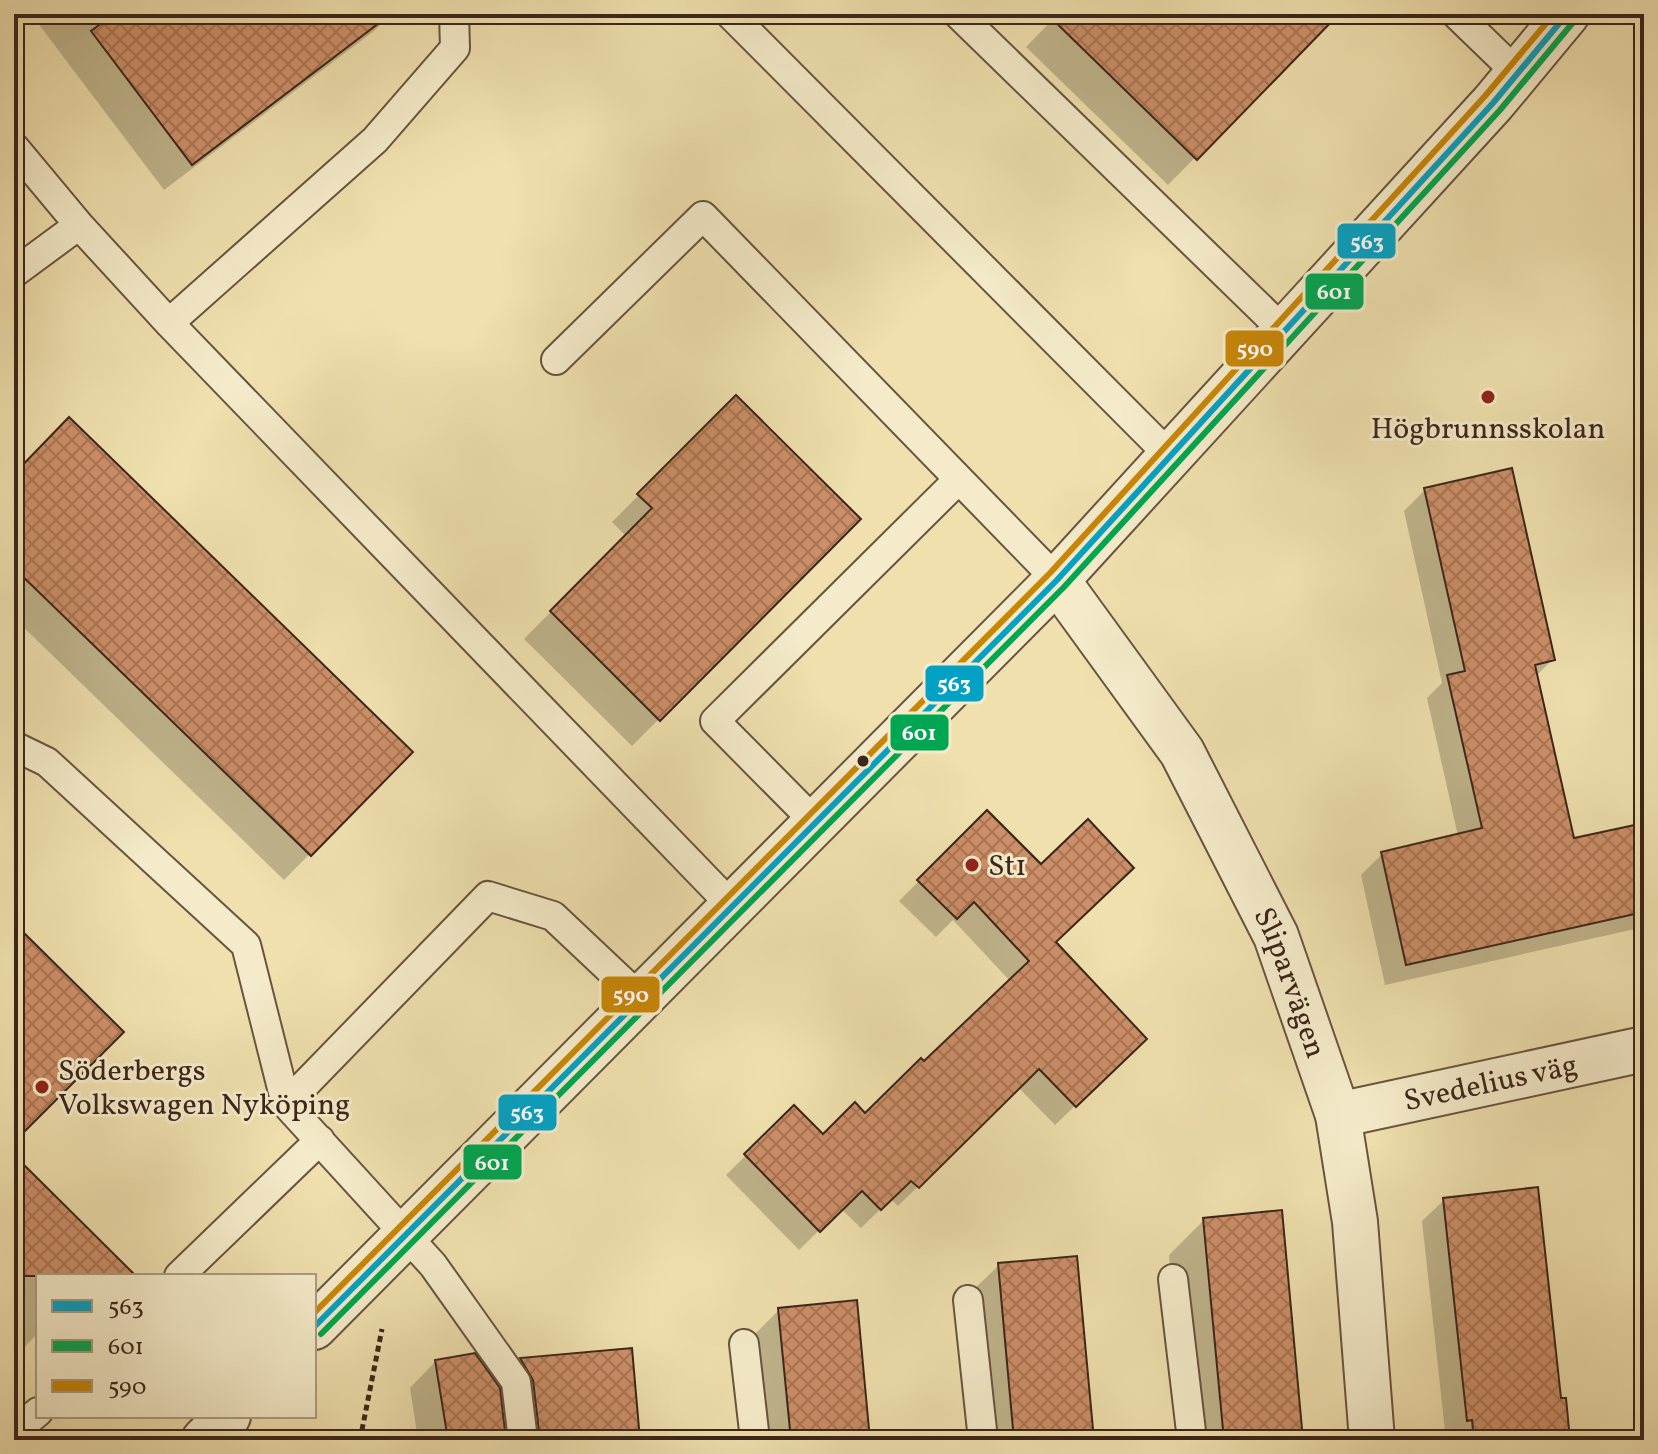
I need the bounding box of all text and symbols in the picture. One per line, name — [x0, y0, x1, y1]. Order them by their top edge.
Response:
line badge: 563 — [1336, 222, 1397, 260]
text: 563 — [1350, 228, 1384, 259]
line badge: 601 — [1304, 272, 1365, 311]
text: 601 — [1317, 278, 1351, 309]
line badge: 590 — [1224, 329, 1285, 368]
text: 590 — [1237, 335, 1273, 366]
marker: Högbrunnsskolan — [1479, 388, 1497, 406]
place label: Högbrunnsskolan — [1371, 409, 1605, 451]
line badge: 563 — [924, 664, 985, 703]
text: 563 — [937, 670, 971, 701]
line badge: 601 — [889, 713, 950, 752]
text: 601 — [902, 719, 936, 750]
unlabelled marker — [855, 753, 871, 769]
place label: St1 — [988, 846, 1027, 888]
marker: St1 — [963, 856, 981, 874]
street label: Sliparvägen — [1242, 901, 1336, 1064]
line badge: 590 — [600, 975, 661, 1014]
text: 590 — [613, 981, 649, 1012]
street label: Svedelius väg — [1400, 1045, 1582, 1123]
place label: Söderbergs Volkswagen Nyköping — [58, 1051, 350, 1127]
marker: Söderbergs Volkswagen Nyköping — [33, 1078, 51, 1096]
line badge: 563 — [497, 1093, 558, 1132]
text: 563 — [510, 1099, 544, 1130]
line badge: 601 — [462, 1143, 523, 1181]
text: 601 — [475, 1149, 509, 1180]
legend — [36, 1274, 316, 1418]
text: 563 — [108, 1291, 144, 1325]
text: 601 — [108, 1331, 144, 1365]
text: 590 — [108, 1371, 146, 1405]

